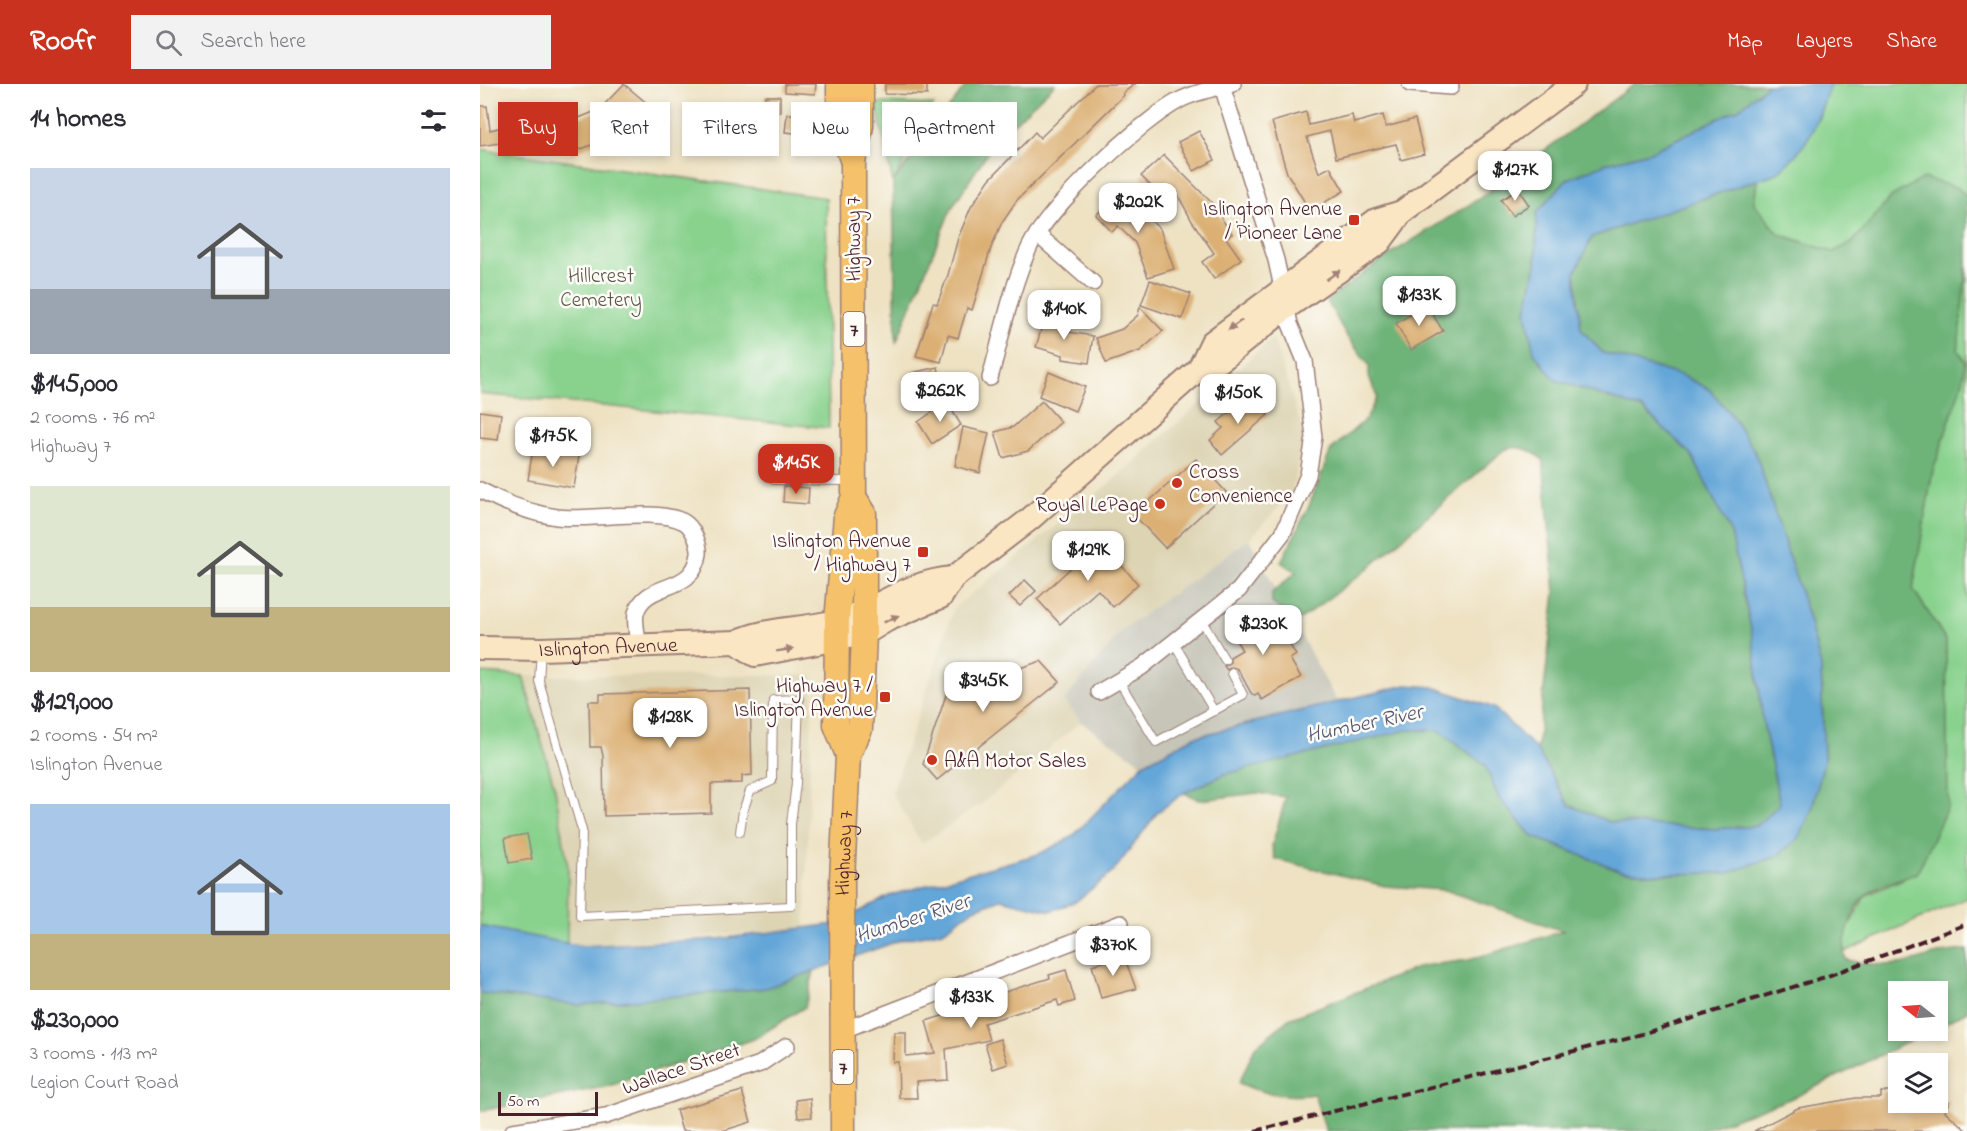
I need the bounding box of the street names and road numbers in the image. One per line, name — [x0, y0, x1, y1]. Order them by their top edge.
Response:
street label: Highway 7 — [840, 196, 872, 282]
road number: 7 — [844, 312, 865, 346]
street label: Islington Avenue — [538, 631, 679, 667]
street label: Highway 7 — [829, 809, 864, 896]
street label: Wallace Street — [619, 1036, 745, 1104]
road number: 7 — [832, 1050, 854, 1084]

